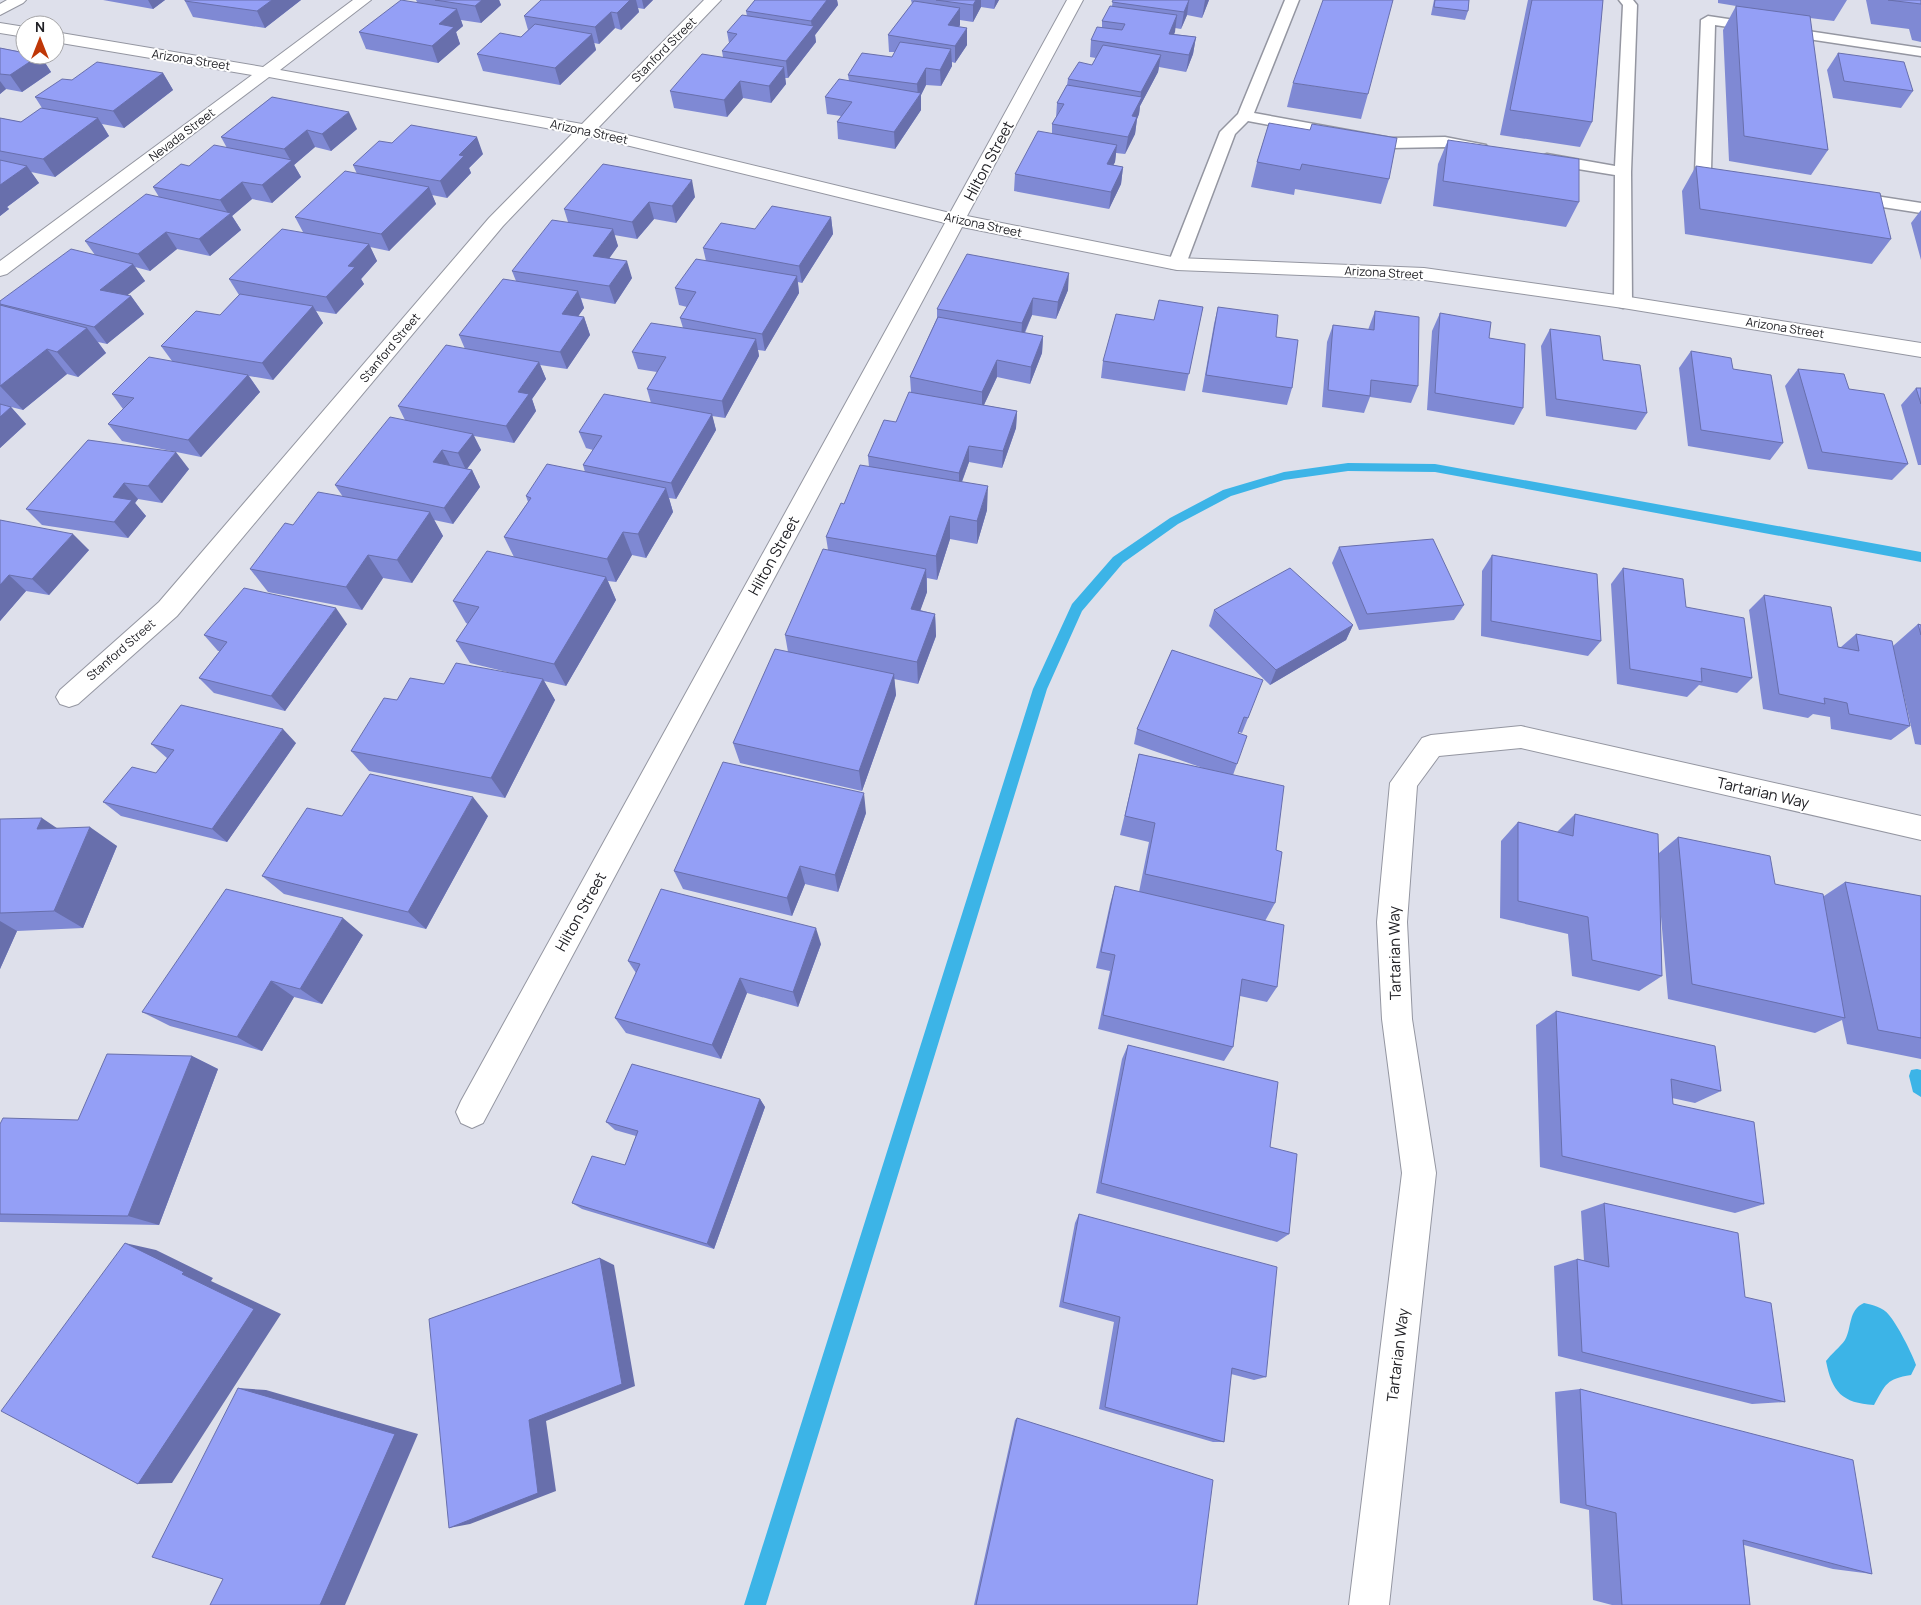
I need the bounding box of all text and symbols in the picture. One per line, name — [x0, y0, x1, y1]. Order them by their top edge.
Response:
street label: Stanford Street — [627, 13, 700, 86]
north arrow — [15, 15, 65, 65]
text: N — [35, 17, 45, 36]
street label: Arizona Street — [151, 45, 232, 74]
street label: Nevada Street — [145, 104, 218, 165]
street label: Arizona Street — [549, 115, 630, 148]
street label: Hilton Street — [959, 117, 1018, 204]
street label: Arizona Street — [943, 208, 1024, 241]
street label: Arizona Street — [1344, 262, 1424, 283]
street label: Stanford Street — [355, 309, 424, 386]
street label: Arizona Street — [1745, 313, 1826, 342]
street label: Hilton Street — [743, 512, 804, 599]
street label: Stanford Street — [83, 615, 159, 684]
street label: Tartarian Way — [1715, 772, 1811, 813]
street label: Hilton Street — [550, 868, 611, 955]
street label: Tartarian Way — [1383, 906, 1406, 1000]
street label: Tartarian Way — [1381, 1307, 1414, 1403]

